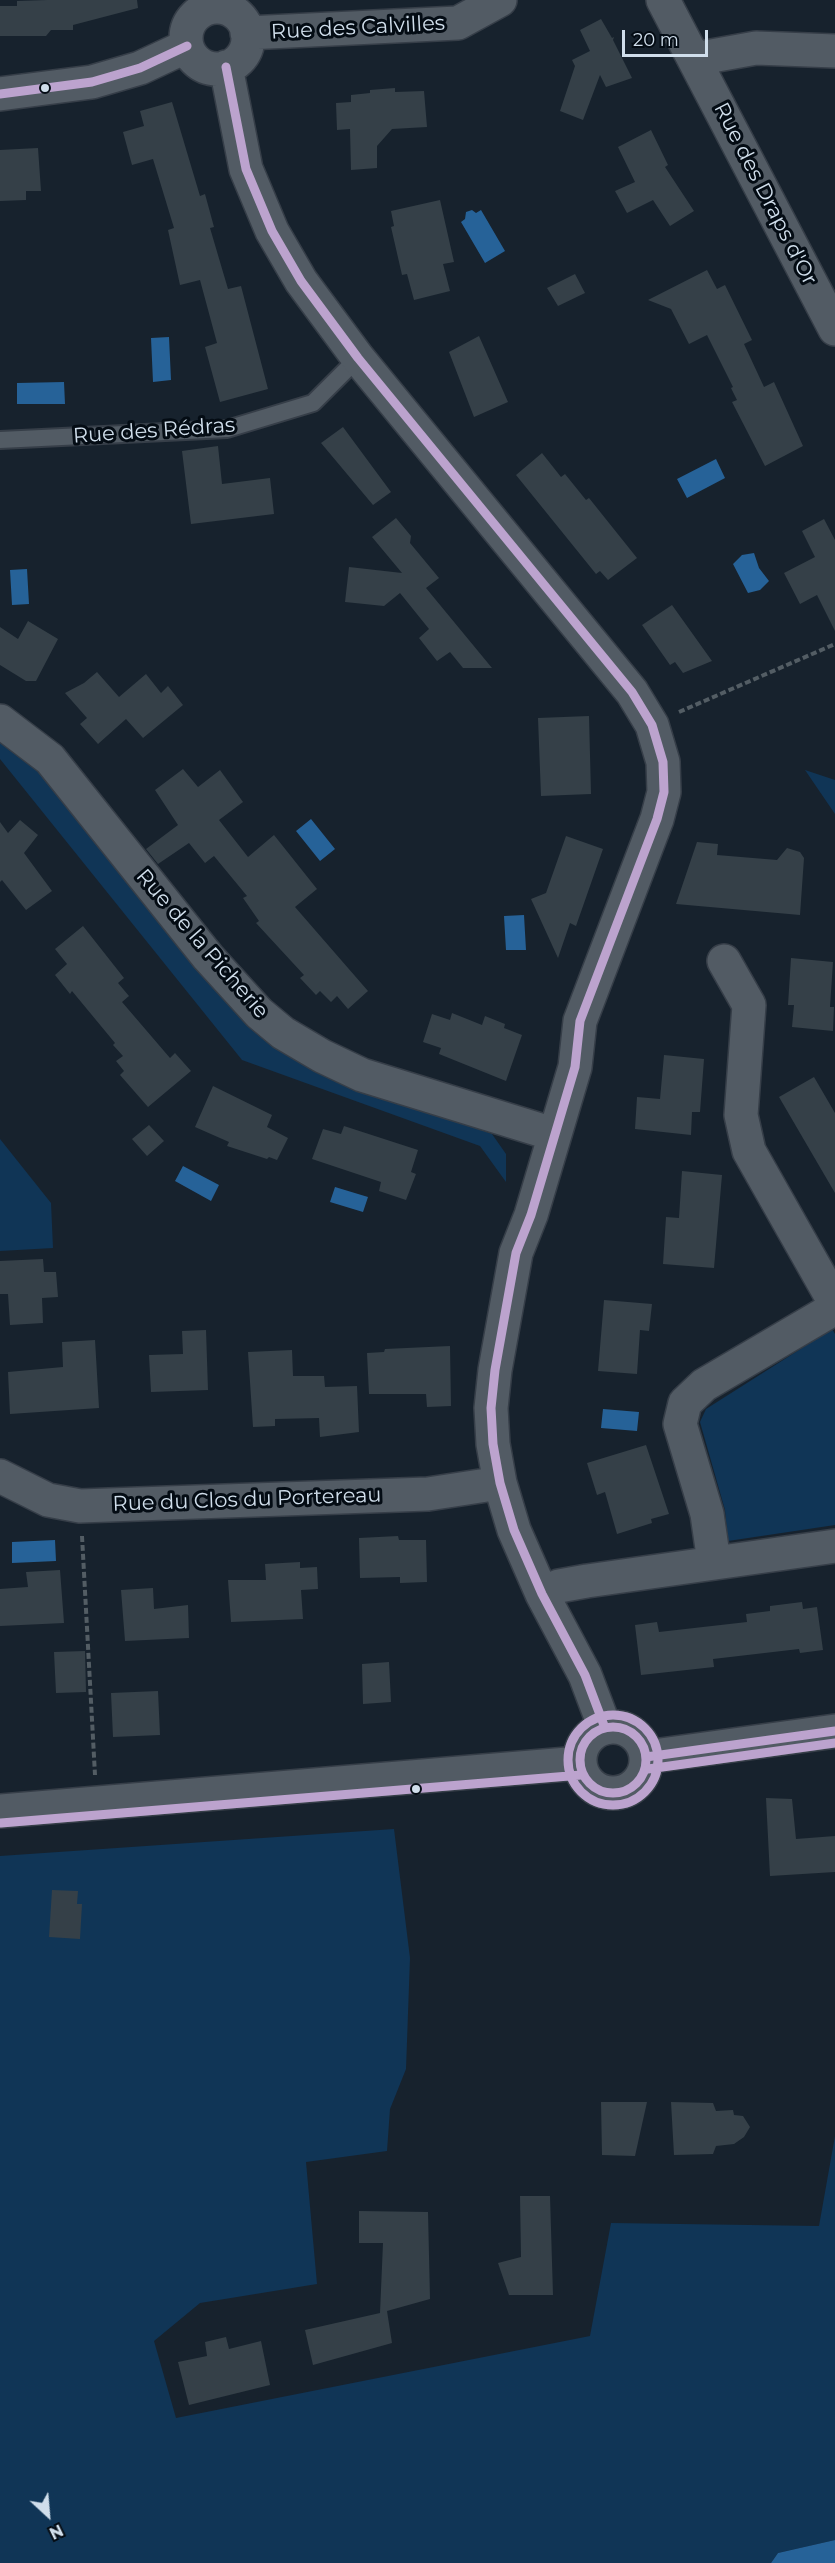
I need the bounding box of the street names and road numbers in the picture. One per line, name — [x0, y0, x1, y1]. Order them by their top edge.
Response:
street label: Rue des Calvilles — [270, 11, 446, 45]
street label: Rue des Draps d'Or — [708, 98, 822, 290]
street label: Rue des Rédras — [72, 413, 236, 449]
street label: Rue de la Picherie — [130, 864, 274, 1024]
street label: Rue du Clos du Portereau — [112, 1483, 382, 1517]

